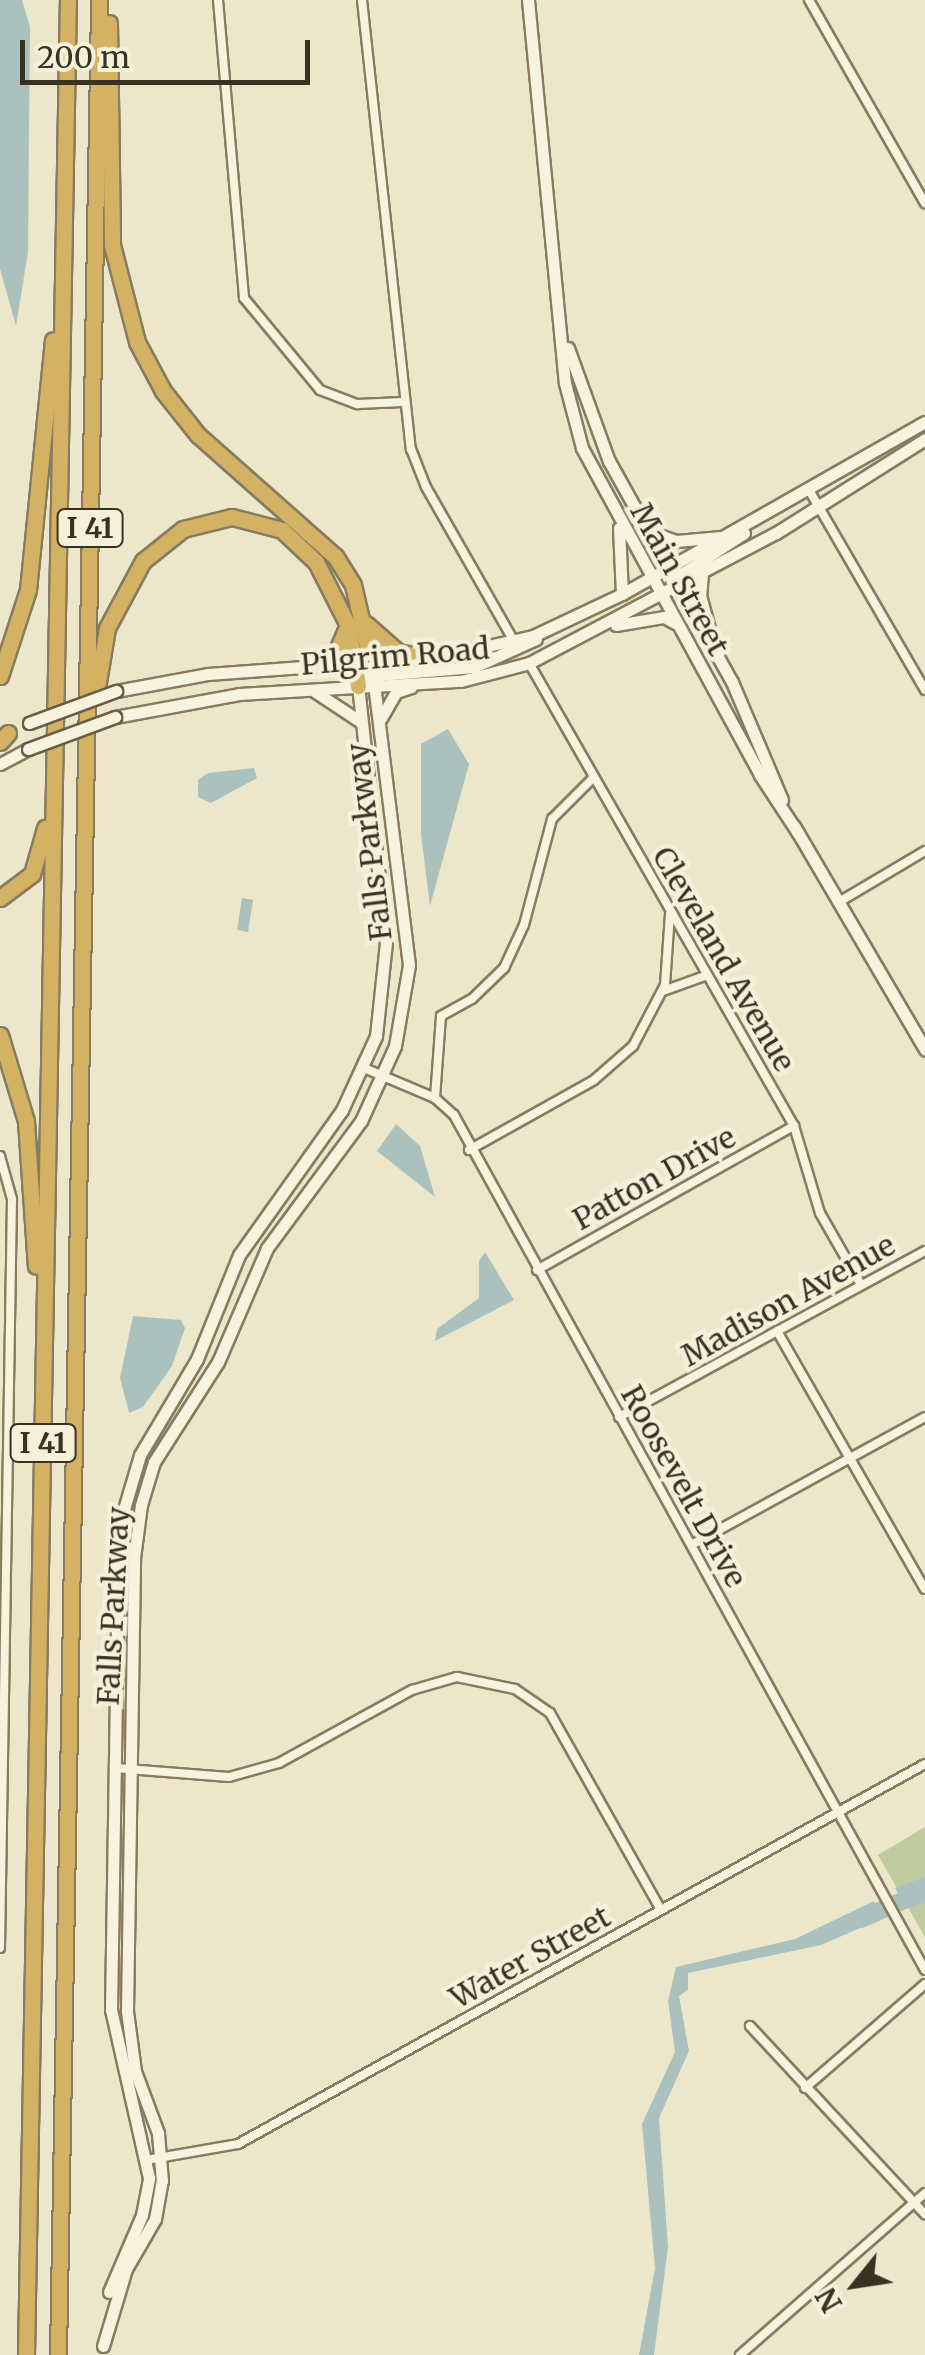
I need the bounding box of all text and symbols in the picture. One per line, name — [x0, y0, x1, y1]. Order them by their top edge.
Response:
scale bar — [25, 20, 315, 82]
text: 200 m — [37, 38, 130, 76]
street label: Main Street — [623, 497, 737, 661]
road number: I 41 — [55, 505, 125, 551]
street label: Pilgrim Road — [299, 630, 491, 682]
street label: Falls Parkway — [339, 741, 399, 943]
street label: Cleveland Avenue — [645, 841, 803, 1077]
street label: Patton Drive — [567, 1119, 741, 1237]
street label: Madison Avenue — [675, 1226, 901, 1374]
street label: Roosevelt Drive — [614, 1379, 754, 1593]
road number: I 41 — [8, 1420, 78, 1466]
street label: Falls Parkway — [90, 1506, 136, 1706]
street label: Water Street — [444, 1898, 616, 2016]
north arrow — [805, 2235, 905, 2335]
text: N — [808, 2281, 850, 2319]

